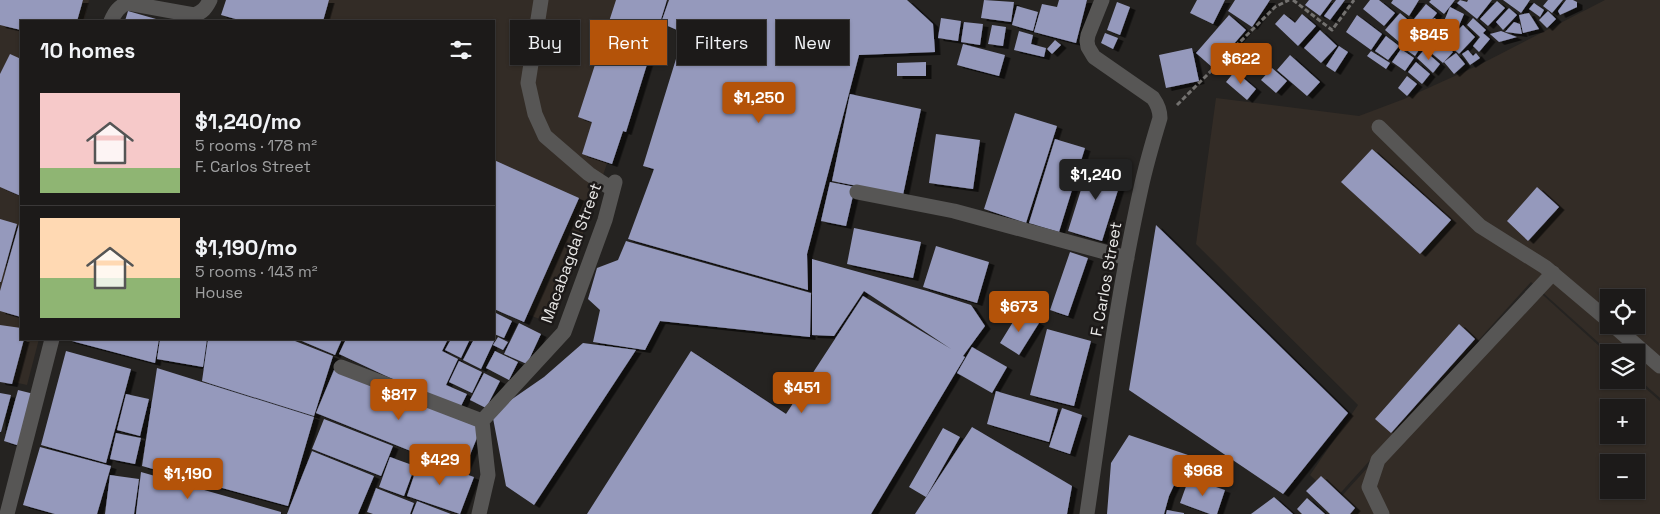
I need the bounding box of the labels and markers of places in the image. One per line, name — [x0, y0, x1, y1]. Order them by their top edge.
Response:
pin: $845 — [1399, 18, 1459, 61]
pin: $622 — [1211, 42, 1271, 85]
pin: $1,250 — [718, 82, 800, 124]
pin: $1,240 — [1055, 158, 1137, 201]
pin: $673 — [989, 290, 1049, 333]
pin: $451 — [772, 372, 832, 414]
pin: $817 — [369, 378, 429, 421]
pin: $429 — [410, 444, 470, 486]
pin: $968 — [1173, 454, 1233, 497]
pin: $1,190 — [147, 458, 229, 500]

